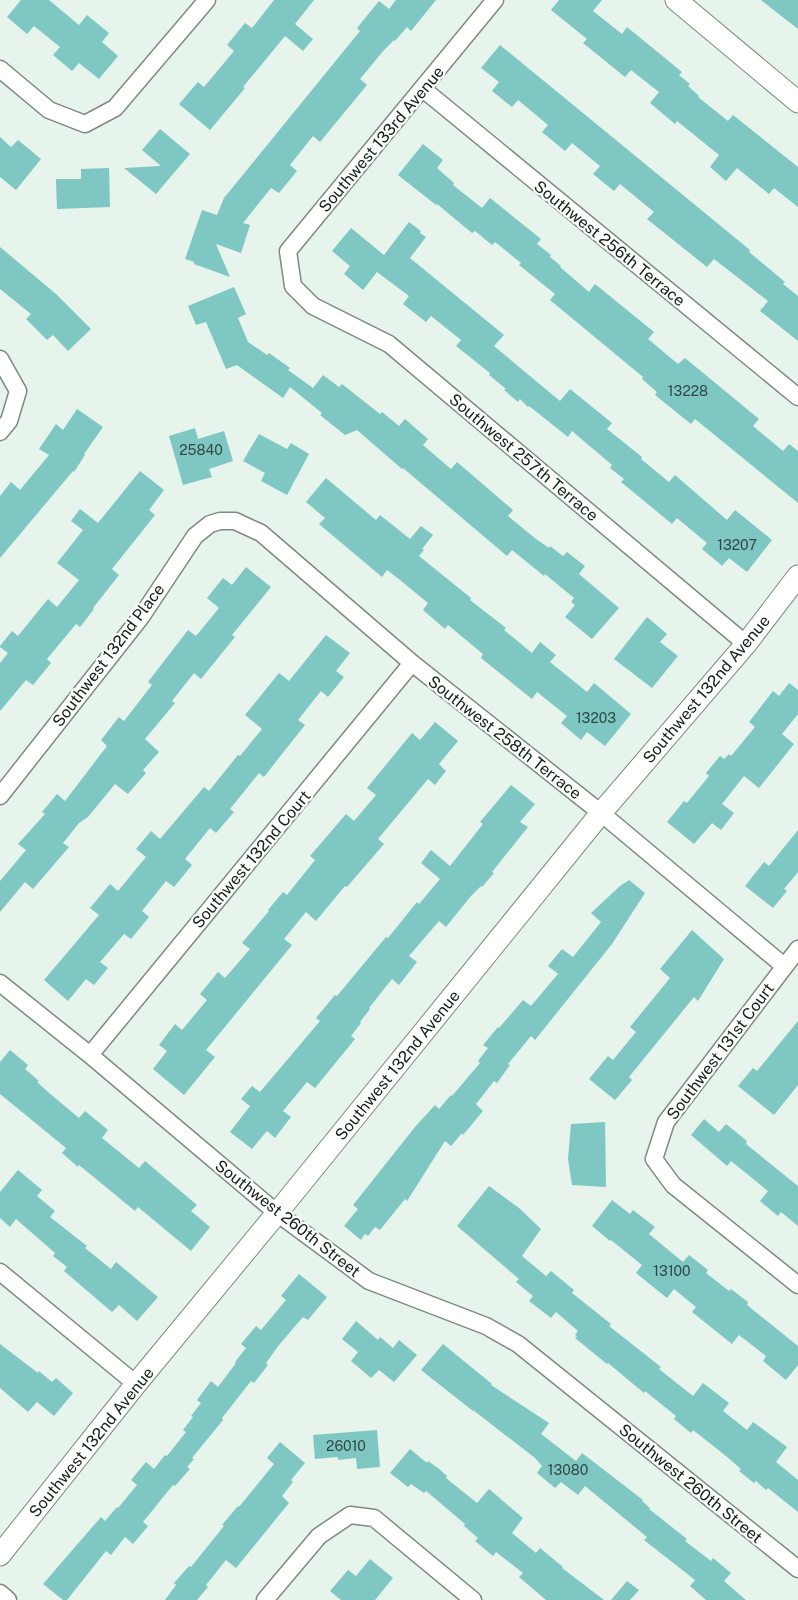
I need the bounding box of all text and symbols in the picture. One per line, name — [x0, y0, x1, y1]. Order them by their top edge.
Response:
street label: Southwest 133rd Avenue — [315, 62, 448, 216]
street label: Southwest 256th Terrace — [530, 177, 689, 310]
house number: 13228 — [668, 383, 708, 399]
street label: Southwest 257th Terrace — [445, 390, 602, 525]
house number: 25840 — [179, 442, 223, 458]
house number: 13207 — [717, 537, 757, 553]
street label: Southwest 132nd Place — [48, 580, 168, 730]
street label: Southwest 132nd Avenue — [639, 611, 774, 767]
street label: Southwest 258th Terrace — [424, 672, 585, 803]
house number: 13203 — [576, 710, 616, 726]
street label: Southwest 132nd Court — [188, 787, 315, 932]
street label: Southwest 131st Court — [663, 979, 778, 1123]
street label: Southwest 132nd Avenue — [331, 987, 464, 1144]
street label: Southwest 260th Street — [211, 1156, 364, 1281]
house number: 13100 — [653, 1263, 691, 1279]
street label: Southwest 132nd Avenue — [25, 1364, 158, 1521]
street label: Southwest 260th Street — [615, 1420, 766, 1547]
house number: 26010 — [326, 1438, 366, 1454]
house number: 13080 — [548, 1462, 588, 1478]

